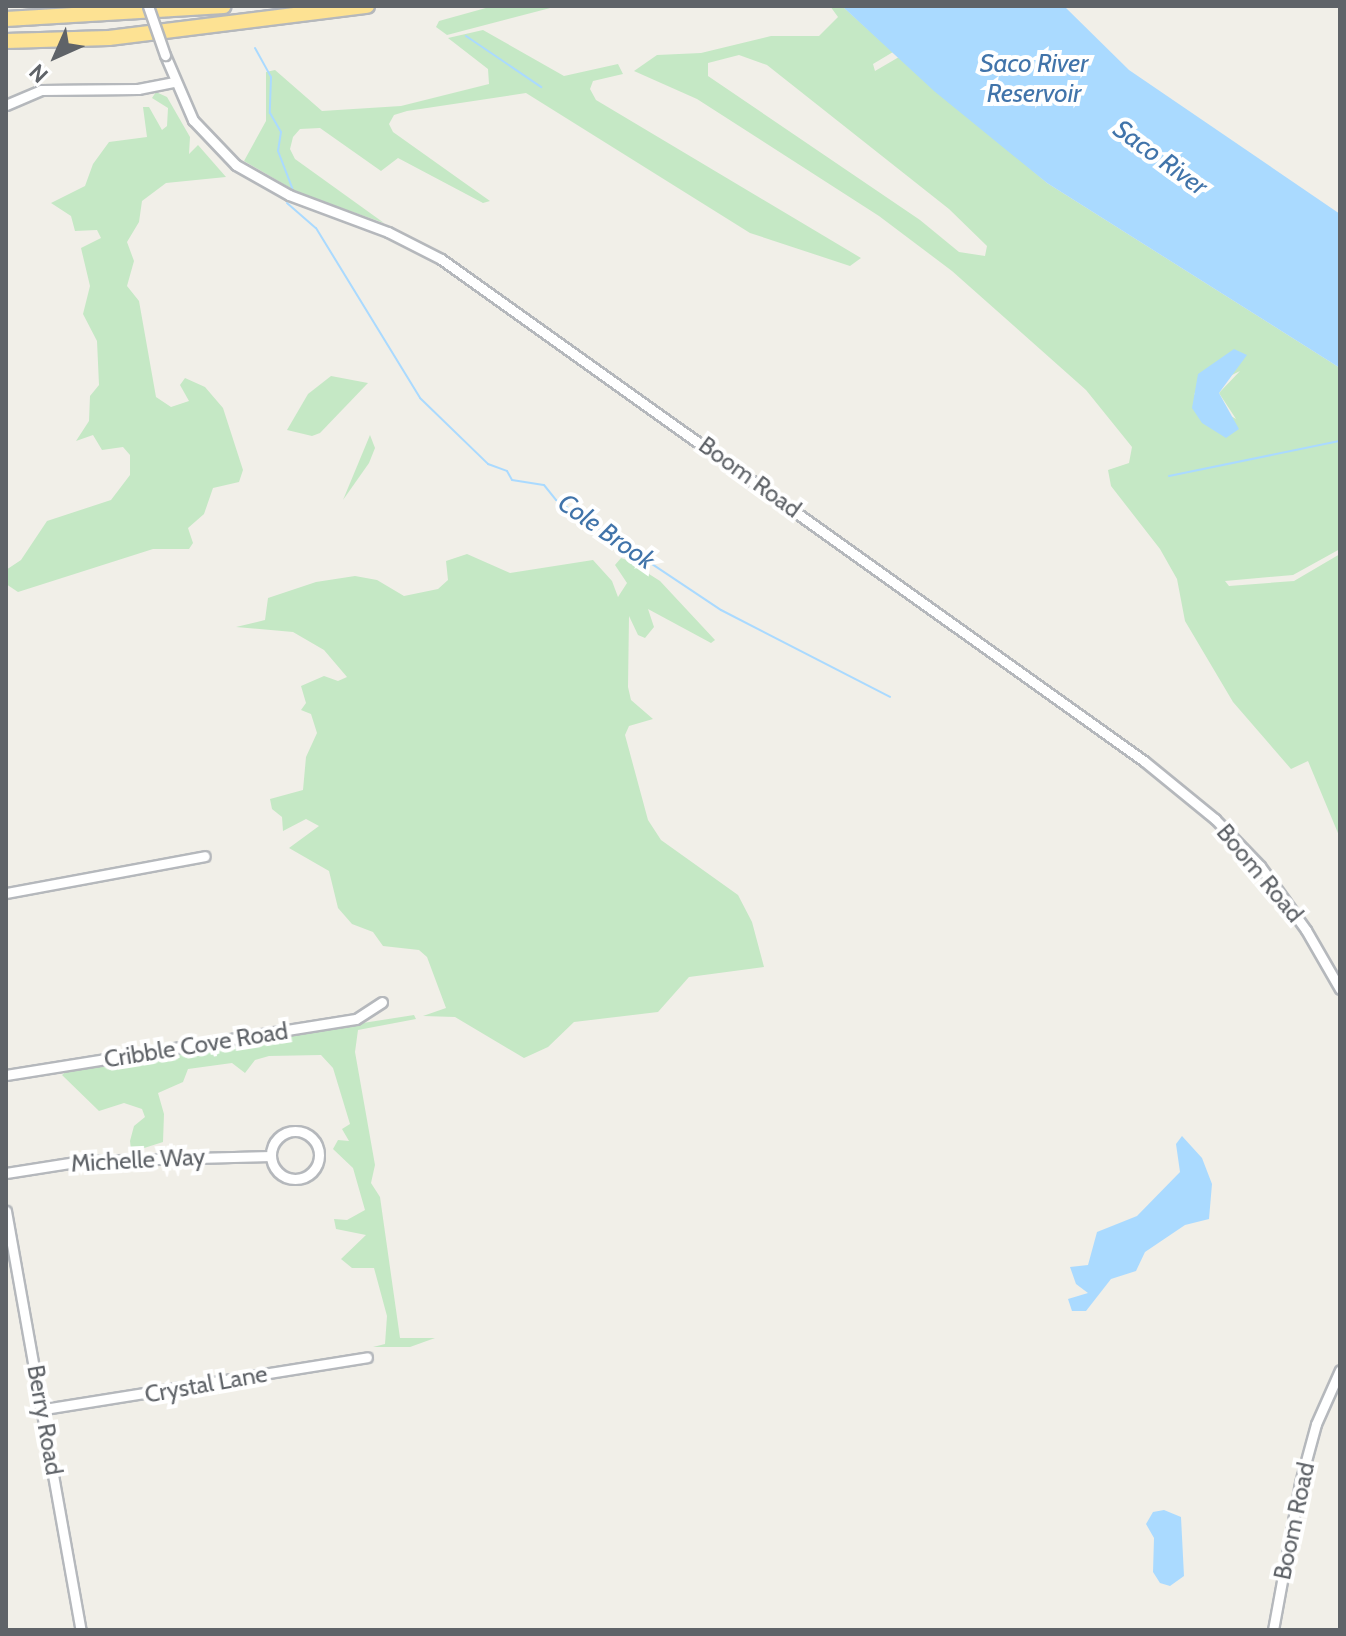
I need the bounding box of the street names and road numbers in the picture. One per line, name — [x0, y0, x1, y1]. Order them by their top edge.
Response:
street label: Boom Road — [693, 430, 807, 524]
street label: Boom Road — [1211, 818, 1309, 928]
street label: Cribble Cove Road — [102, 1016, 290, 1074]
street label: Michelle Way — [70, 1142, 206, 1178]
street label: Crystal Lane — [142, 1359, 270, 1409]
street label: Berry Road — [21, 1363, 69, 1477]
street label: Boom Road — [1268, 1460, 1320, 1582]

